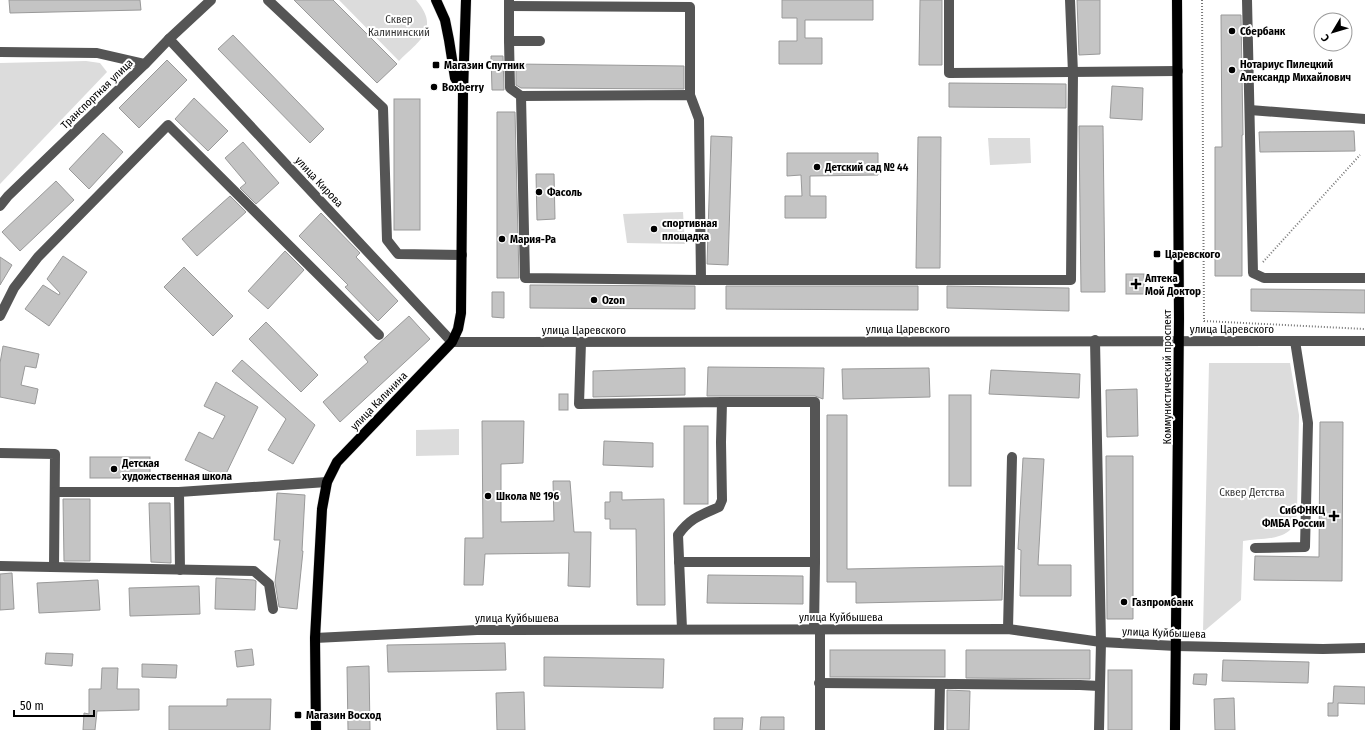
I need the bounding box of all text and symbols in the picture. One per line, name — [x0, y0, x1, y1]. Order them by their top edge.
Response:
north arrow — [1313, 12, 1353, 52]
park label: Сквер Калининский — [368, 13, 430, 39]
place label: Сбербанк — [1240, 25, 1286, 38]
marker: Сбербанк — [1227, 26, 1237, 36]
text: С — [1318, 31, 1332, 44]
street label: Транспортная улица — [58, 56, 136, 132]
place label: Нотариус Пилецкий Александр Михайлович — [1239, 58, 1351, 84]
place label: Магазин Спутник — [444, 59, 525, 72]
marker: Магазин Спутник — [431, 60, 441, 70]
marker: Нотариус Пилецкий Александр Михайлович — [1227, 65, 1237, 75]
place label: Boxberry — [442, 81, 485, 94]
marker: Boxberry — [429, 82, 439, 92]
street label: улица Кирова — [292, 154, 346, 210]
place label: Детский сад № 44 — [824, 161, 909, 174]
marker: Детский сад № 44 — [812, 162, 822, 172]
place label: Фасоль — [547, 186, 583, 199]
marker: Фасоль — [534, 187, 544, 197]
place label: спортивная площадка — [662, 217, 717, 243]
marker: спортивная площадка — [649, 224, 659, 234]
place label: Мария-Ра — [510, 233, 556, 246]
marker: Мария-Ра — [497, 234, 507, 244]
place label: Царевского — [1165, 248, 1220, 261]
marker: Царевского — [1152, 249, 1162, 259]
place label: Аптека Мой Доктор — [1144, 272, 1201, 298]
marker: Аптека Мой Доктор — [1130, 278, 1142, 290]
place label: Ozon — [602, 294, 625, 307]
marker: Ozon — [589, 295, 599, 305]
street label: Коммунистический проспект — [1161, 309, 1174, 444]
street label: улица Царевского — [866, 323, 950, 336]
street label: улица Царевского — [1190, 323, 1274, 336]
street label: улица Царевского — [542, 324, 626, 337]
street label: улица Калинина — [348, 369, 410, 433]
place label: Детская художественная школа — [121, 457, 233, 483]
marker: Детская художественная школа — [109, 464, 119, 474]
park label: Сквер Детства — [1219, 486, 1285, 499]
place label: Школа № 196 — [496, 490, 559, 503]
marker: Школа № 196 — [483, 491, 493, 501]
place label: СибФНКЦ ФМБА России — [1262, 504, 1325, 530]
marker: СибФНКЦ ФМБА России — [1328, 510, 1340, 522]
place label: Газпромбанк — [1132, 596, 1194, 609]
marker: Газпромбанк — [1119, 597, 1129, 607]
street label: улица Куйбышева — [799, 611, 883, 624]
street label: улица Куйбышева — [475, 612, 559, 625]
street label: улица Куйбышева — [1122, 625, 1206, 641]
scale bar — [14, 692, 94, 718]
text: 50 m — [20, 699, 44, 713]
place label: Магазин Восход — [306, 709, 381, 722]
marker: Магазин Восход — [293, 710, 303, 720]

